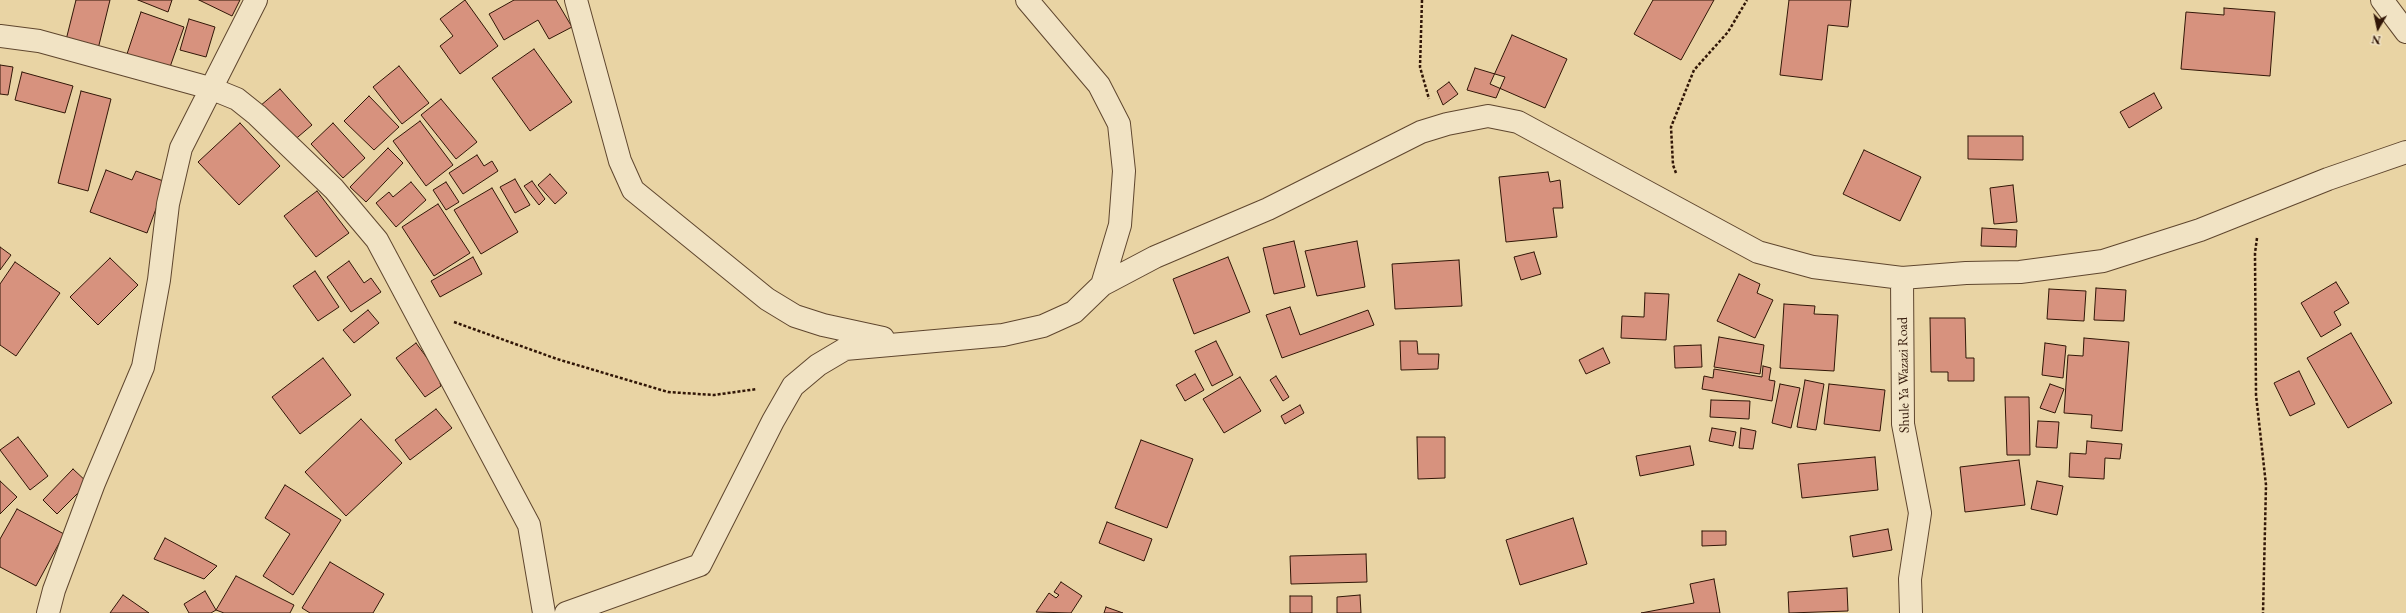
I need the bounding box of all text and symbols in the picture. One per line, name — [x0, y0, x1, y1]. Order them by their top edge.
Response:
north arrow — [2358, 8, 2398, 48]
text: N — [2371, 32, 2382, 47]
street label: Shule Ya Wazazi Road — [1895, 317, 1913, 433]

